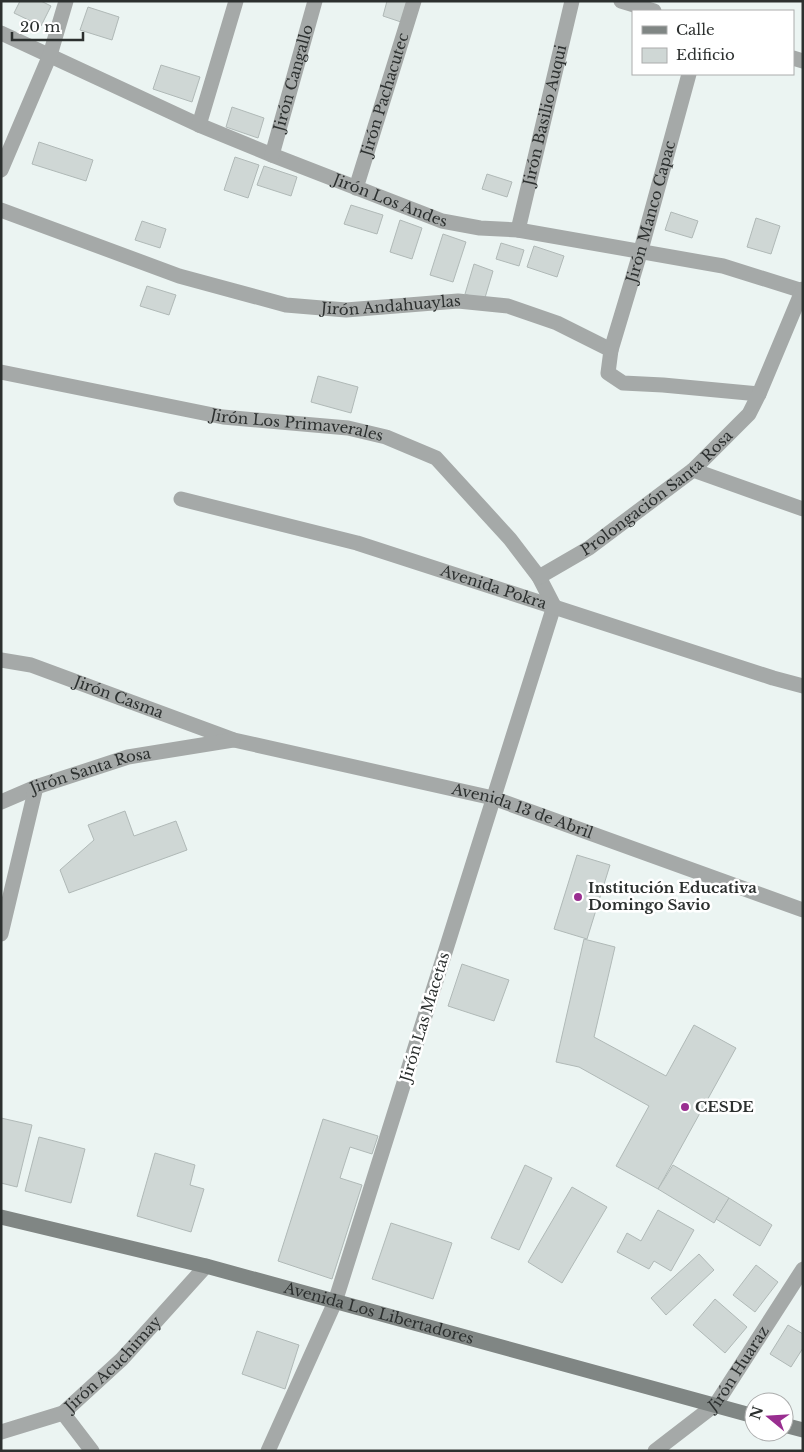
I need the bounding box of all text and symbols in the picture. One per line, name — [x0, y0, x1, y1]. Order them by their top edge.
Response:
scale bar — [12, 10, 84, 42]
legend — [632, 10, 794, 75]
text: 20 m — [20, 17, 60, 36]
text: Calle — [676, 20, 715, 39]
street label: Jirón Cangallo — [269, 22, 317, 135]
street label: Jirón Pachacutec — [356, 30, 413, 160]
street label: Jirón Basilio Auqui — [518, 43, 570, 189]
text: Edificio — [676, 45, 735, 64]
street label: Jirón Manco Capac — [621, 139, 679, 287]
street label: Jirón Los Andes — [329, 169, 449, 231]
street label: Jirón Andahuaylas — [318, 291, 462, 319]
street label: Jirón Los Primaverales — [207, 404, 386, 445]
street label: Prolongación Santa Rosa — [577, 425, 737, 560]
street label: Avenida Pokra — [437, 560, 550, 613]
street label: Jirón Casma — [70, 671, 167, 722]
street label: Jirón Santa Rosa — [25, 743, 153, 798]
street label: Avenida 13 de Abril — [449, 779, 596, 842]
place label: Institución Educativa Domingo Savio — [588, 878, 757, 914]
marker: Institución Educativa Domingo Savio — [572, 891, 584, 903]
street label: Jirón Las Macetas — [395, 949, 453, 1086]
place label: CESDE — [695, 1097, 754, 1116]
marker: CESDE — [679, 1101, 691, 1113]
street label: Avenida Los Libertadores — [281, 1278, 476, 1348]
street label: Jirón Acuchimay — [59, 1312, 165, 1417]
street label: Jirón Huaraz — [703, 1322, 773, 1417]
north arrow — [744, 1392, 794, 1442]
text: N — [746, 1404, 767, 1422]

